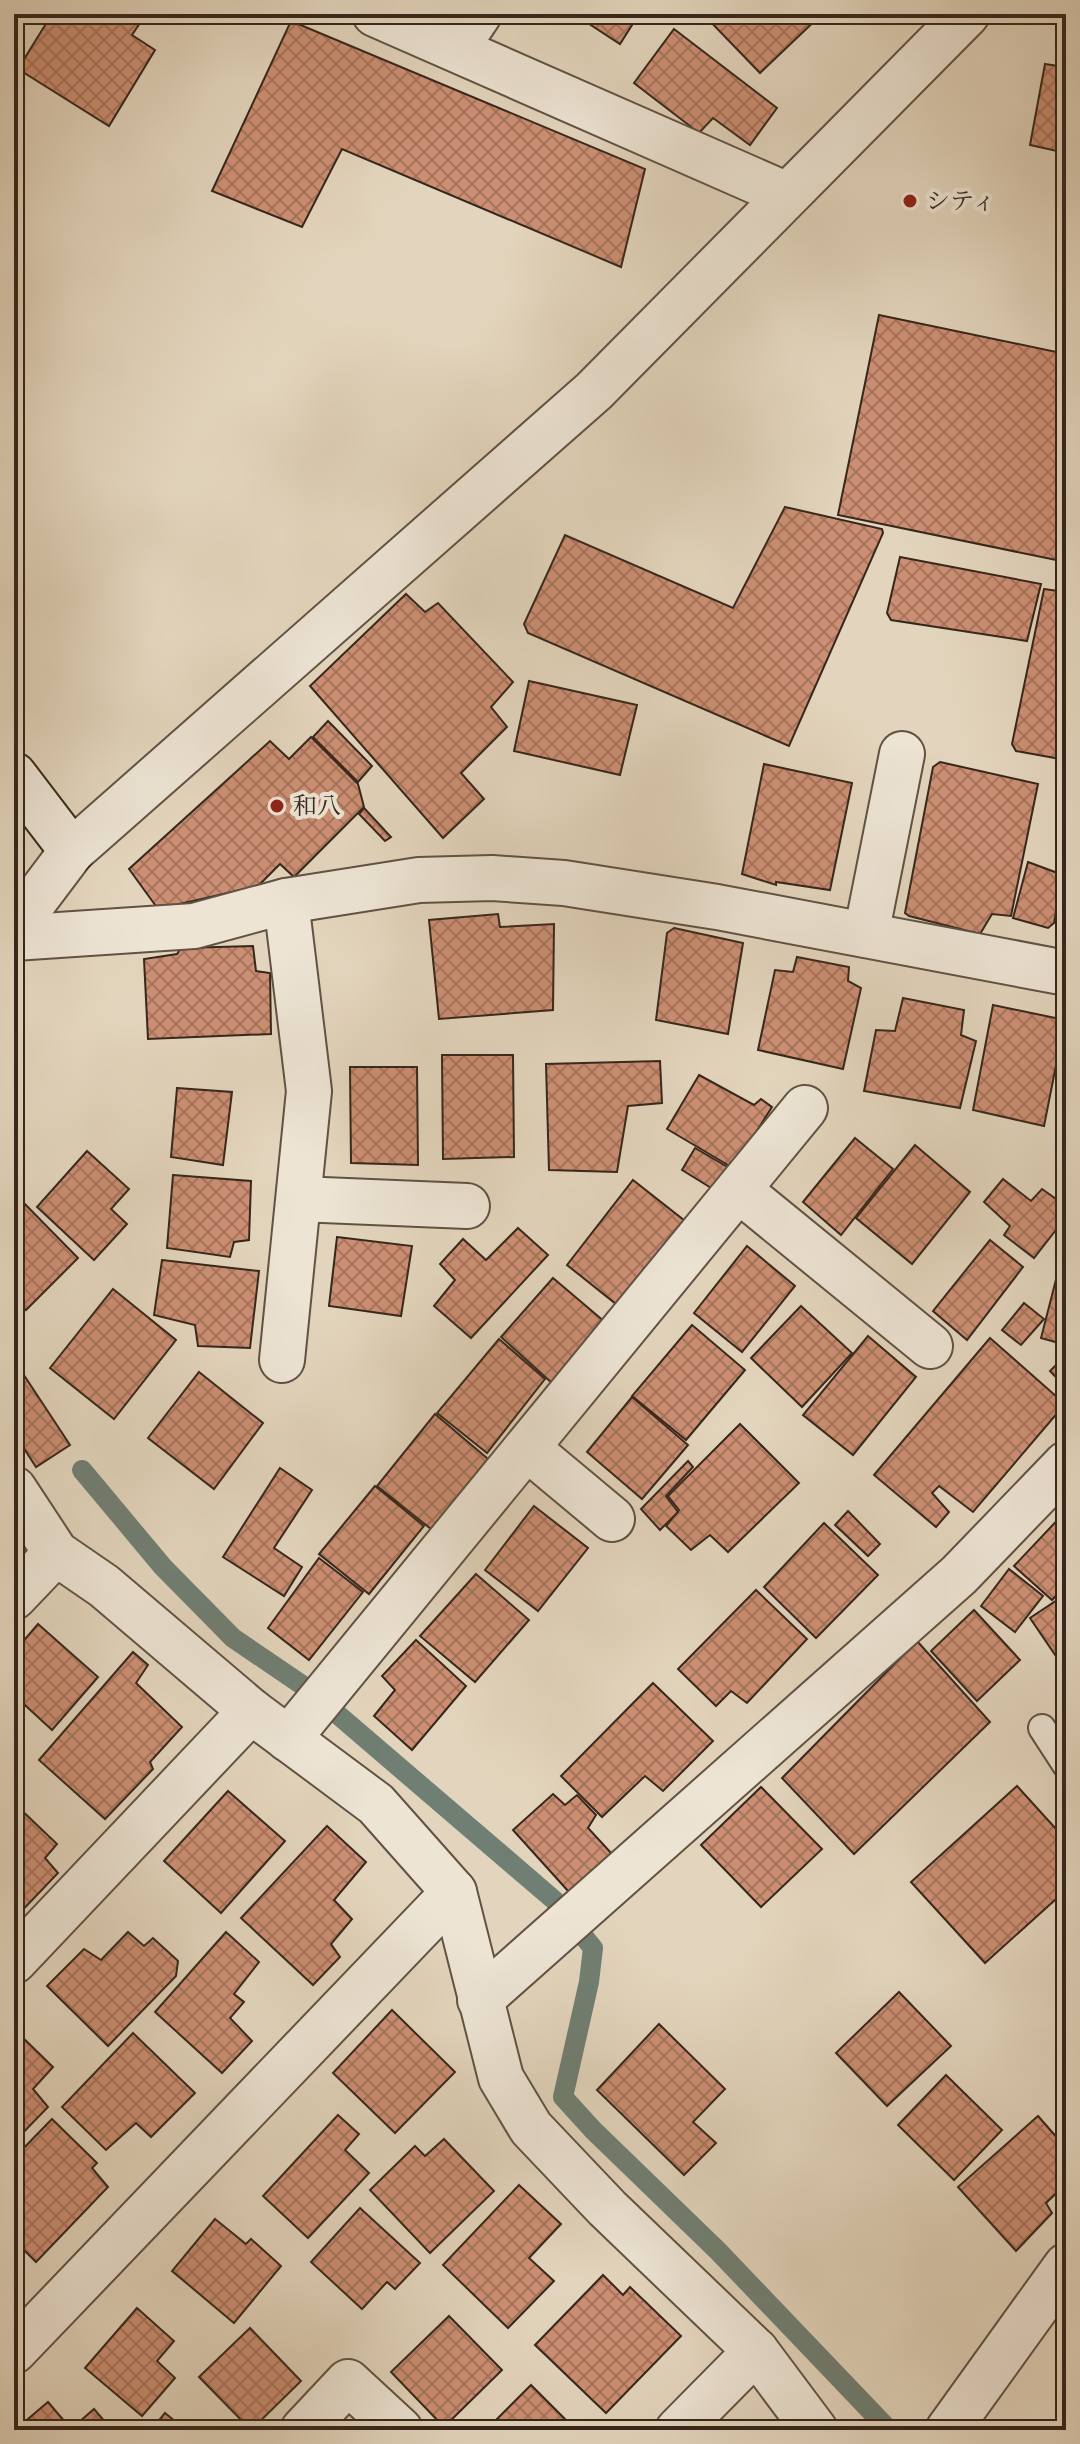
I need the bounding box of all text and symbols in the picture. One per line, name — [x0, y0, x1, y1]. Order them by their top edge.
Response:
place label: シティ — [926, 187, 996, 218]
marker: シティ — [901, 192, 919, 210]
place label: 和八 — [293, 792, 341, 823]
marker: 和八 — [268, 797, 286, 815]

